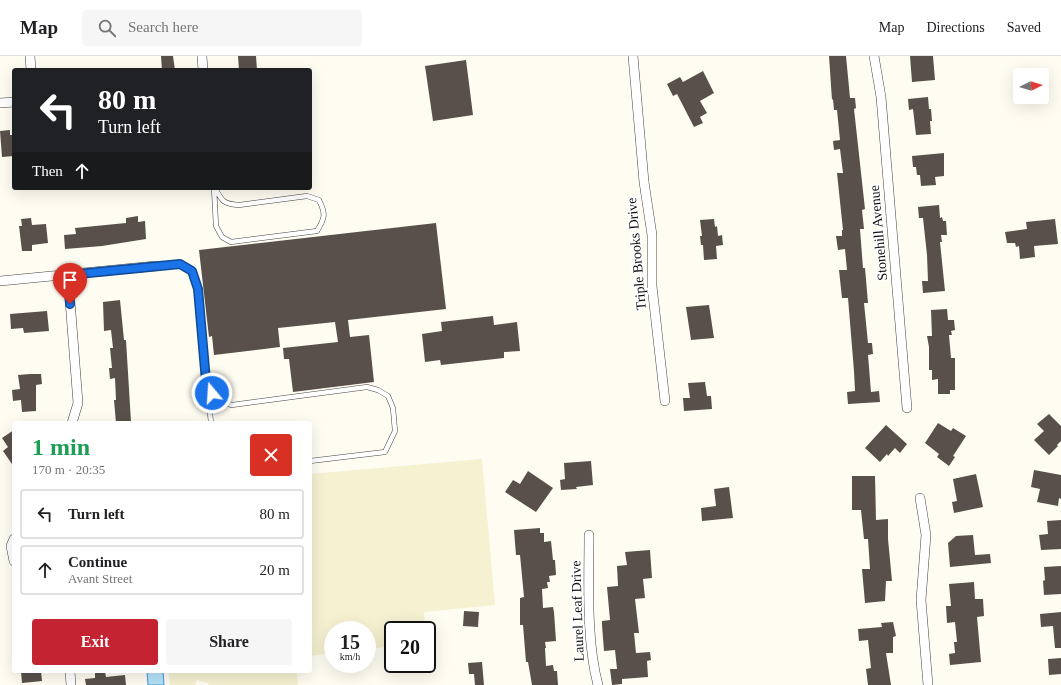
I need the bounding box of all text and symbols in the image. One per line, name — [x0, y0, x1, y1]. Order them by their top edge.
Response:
search box — [82, 10, 362, 46]
text: Map — [20, 17, 58, 38]
icon: search — [96, 17, 118, 39]
text: Search here — [128, 19, 198, 35]
text: Map — [879, 20, 904, 35]
text: Directions — [926, 20, 985, 35]
text: Saved — [1007, 20, 1041, 35]
north arrow — [1013, 68, 1049, 104]
map controls — [1013, 68, 1049, 104]
icon: left — [32, 84, 84, 136]
text: 80 m — [98, 84, 156, 115]
text: Turn left — [98, 117, 161, 137]
icon: ahead — [71, 160, 93, 182]
text: Then — [32, 163, 63, 179]
street label: Stonehill Avenue — [867, 185, 890, 281]
street label: Triple Brooks Drive — [624, 197, 649, 311]
pin — [53, 263, 87, 304]
icon: arrive — [59, 269, 81, 291]
position arrow — [191, 372, 233, 414]
text: 1 min — [32, 434, 90, 460]
button: close — [250, 434, 292, 476]
text: 170 m · 20:35 — [32, 462, 105, 477]
icon: left — [34, 503, 56, 525]
text: Turn left — [68, 506, 125, 522]
text: 80 m — [260, 506, 290, 522]
text: Continue — [68, 554, 127, 570]
icon: ahead — [34, 559, 56, 581]
street label: Laurel Leaf Drive — [568, 560, 587, 662]
text: 20 m — [260, 562, 290, 578]
text: Avant Street — [68, 571, 132, 586]
button: Exit — [32, 619, 158, 665]
button: Share — [166, 619, 292, 665]
speed limit sign: 20 — [384, 621, 436, 673]
text: 15 — [340, 631, 360, 653]
text: km/h — [340, 651, 360, 662]

